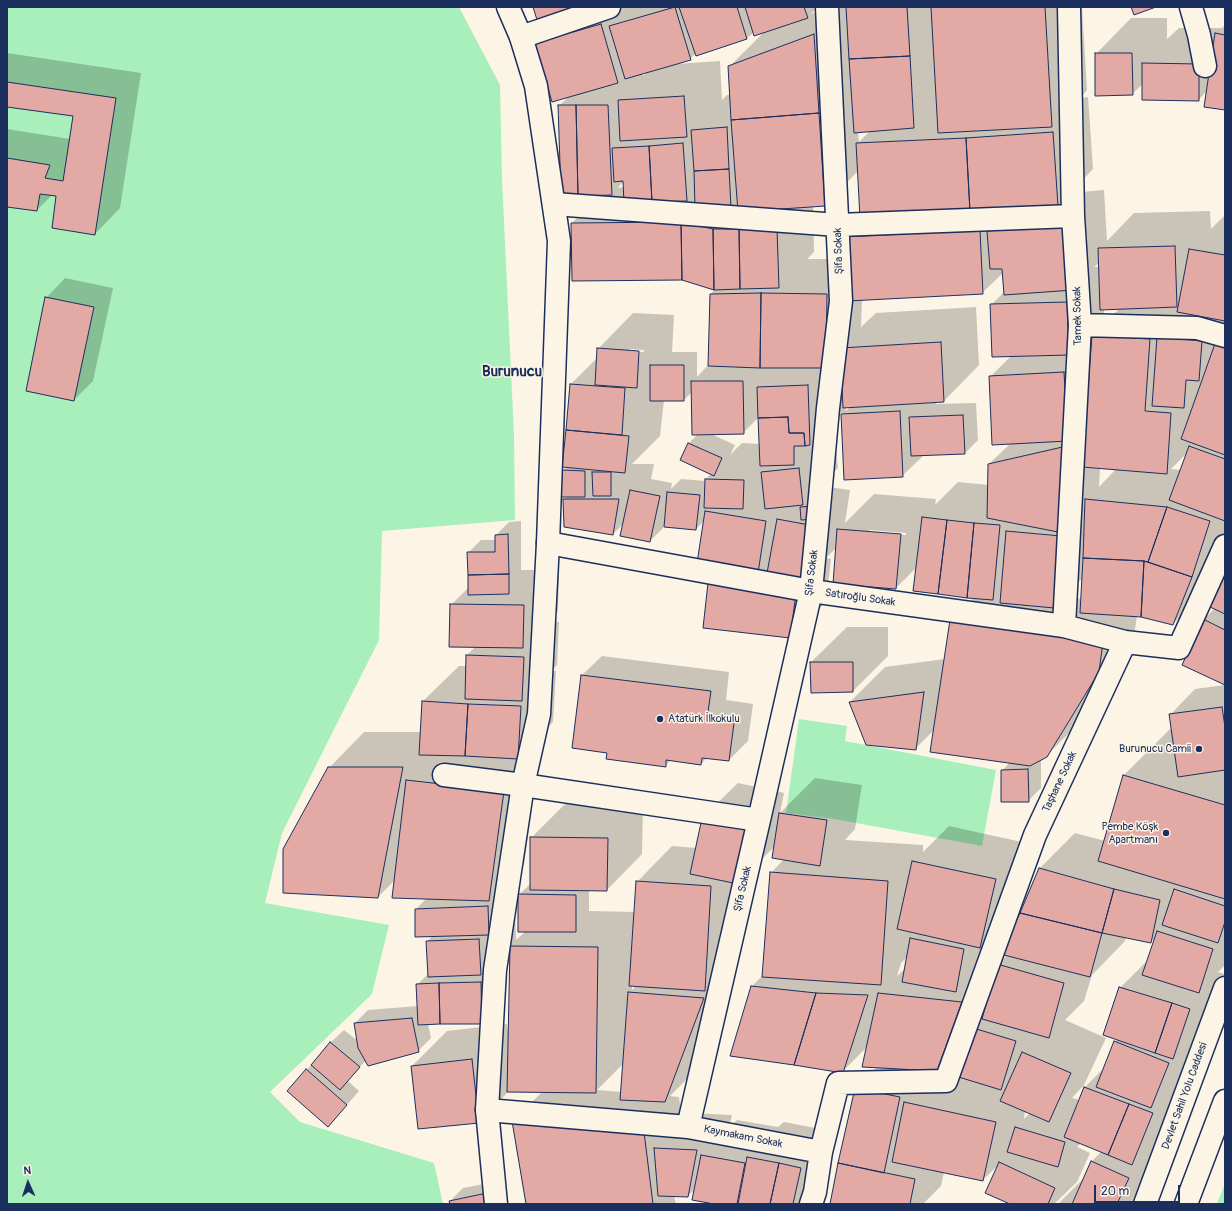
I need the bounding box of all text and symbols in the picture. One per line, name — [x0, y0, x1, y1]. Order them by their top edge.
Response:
street label: Şifa Sokak — [832, 227, 846, 275]
street label: Tamek Sokak — [1071, 286, 1085, 346]
district label: Burunucu — [482, 363, 542, 381]
street label: Şifa Sokak — [803, 549, 821, 597]
street label: Satıroğlu Sokak — [824, 587, 896, 609]
place label: Atatürk İlkokulu — [668, 712, 740, 726]
marker: Atatürk İlkokulu — [655, 714, 665, 724]
place label: Burunucu Camii — [1119, 742, 1191, 756]
marker: Burunucu Camii — [1194, 744, 1204, 754]
street label: Taşhane Sokak — [1040, 749, 1080, 815]
place label: Pembe Köşk Apartmanı — [1101, 820, 1158, 846]
marker: Pembe Köşk Apartmanı — [1161, 828, 1171, 838]
street label: Şifa Sokak — [731, 865, 755, 913]
street label: Devlet Sahil Yolu Caddesi — [1160, 1041, 1210, 1151]
street label: Kaymakam Sokak — [703, 1123, 783, 1151]
north arrow — [8, 1163, 48, 1203]
text: N — [23, 1164, 31, 1177]
scale bar — [1096, 1177, 1182, 1203]
text: 20 m — [1101, 1184, 1129, 1199]

